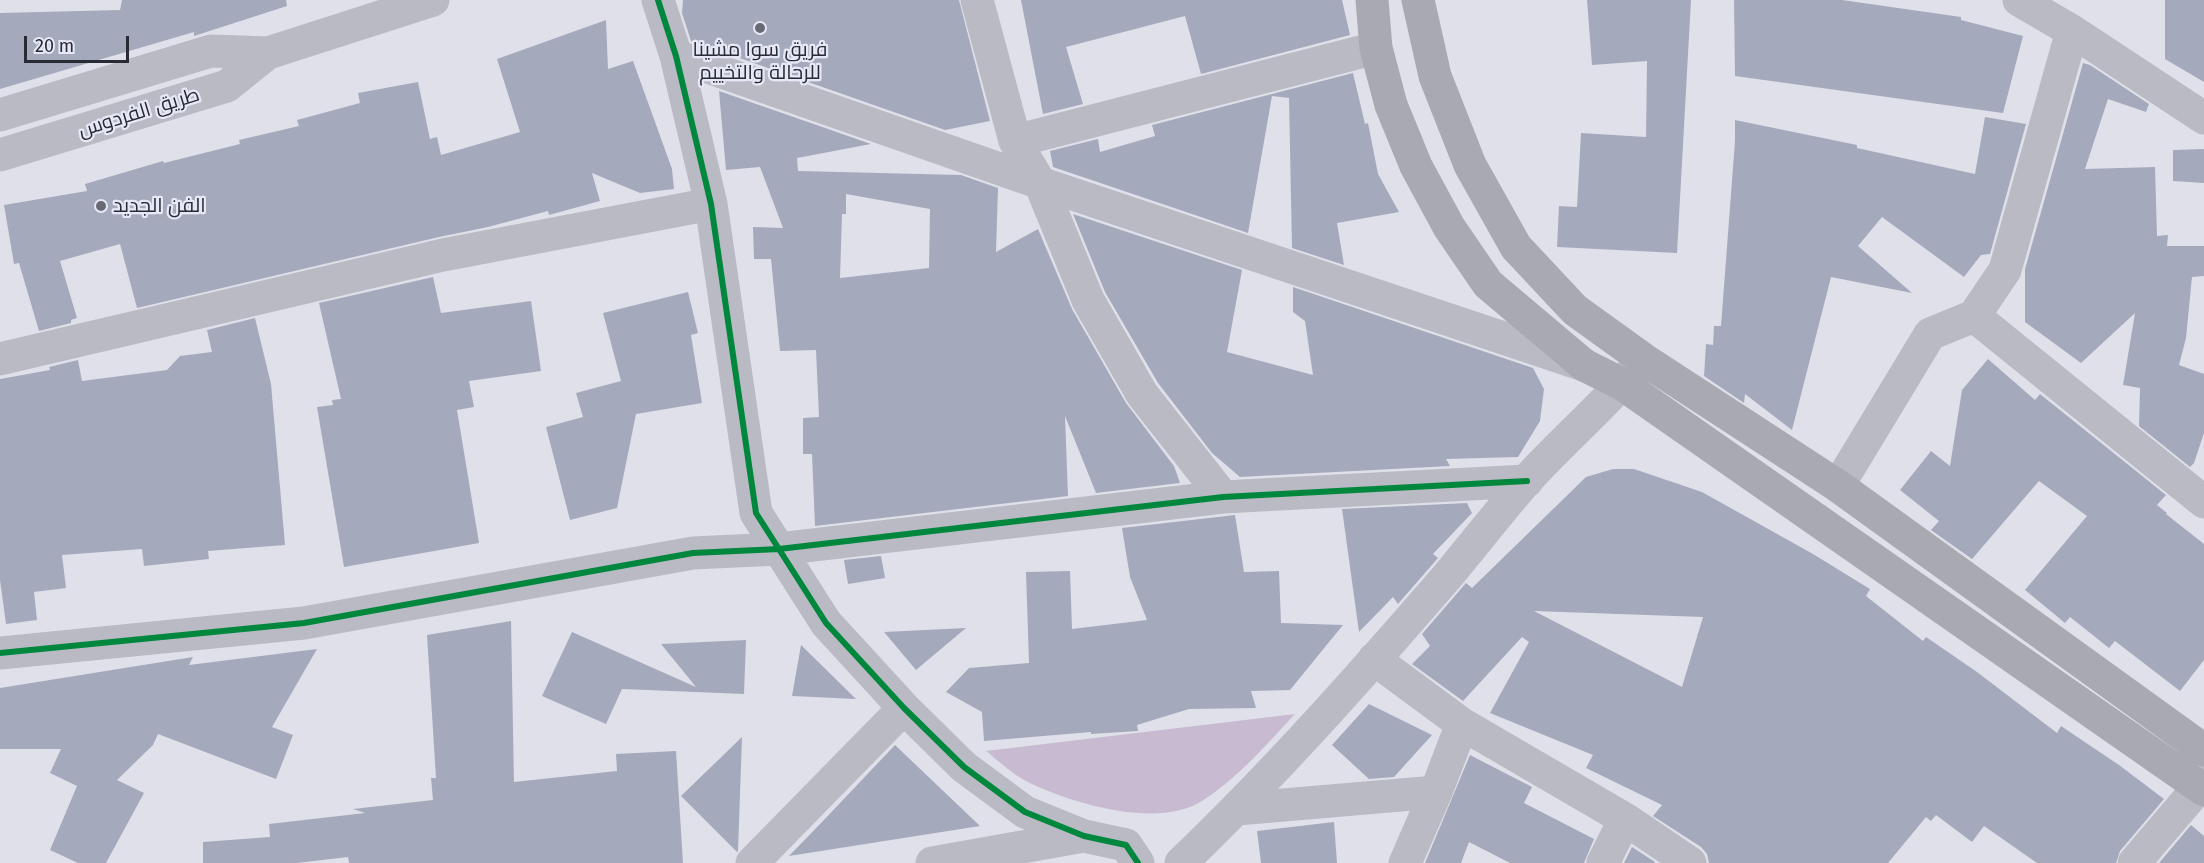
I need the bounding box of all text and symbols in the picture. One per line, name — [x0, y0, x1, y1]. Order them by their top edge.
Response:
marker: فريق سوا مشينا للرحالة والتخييم — [753, 21, 767, 35]
scale bar — [27, 24, 132, 62]
text: 20 m — [35, 35, 74, 57]
place label: فريق سوا مشينا للرحالة والتخييم — [693, 38, 827, 85]
street label: طريق الفردوس — [76, 83, 202, 143]
place label: الفن الجديد — [113, 194, 206, 218]
marker: الفن الجديد — [94, 199, 108, 213]

